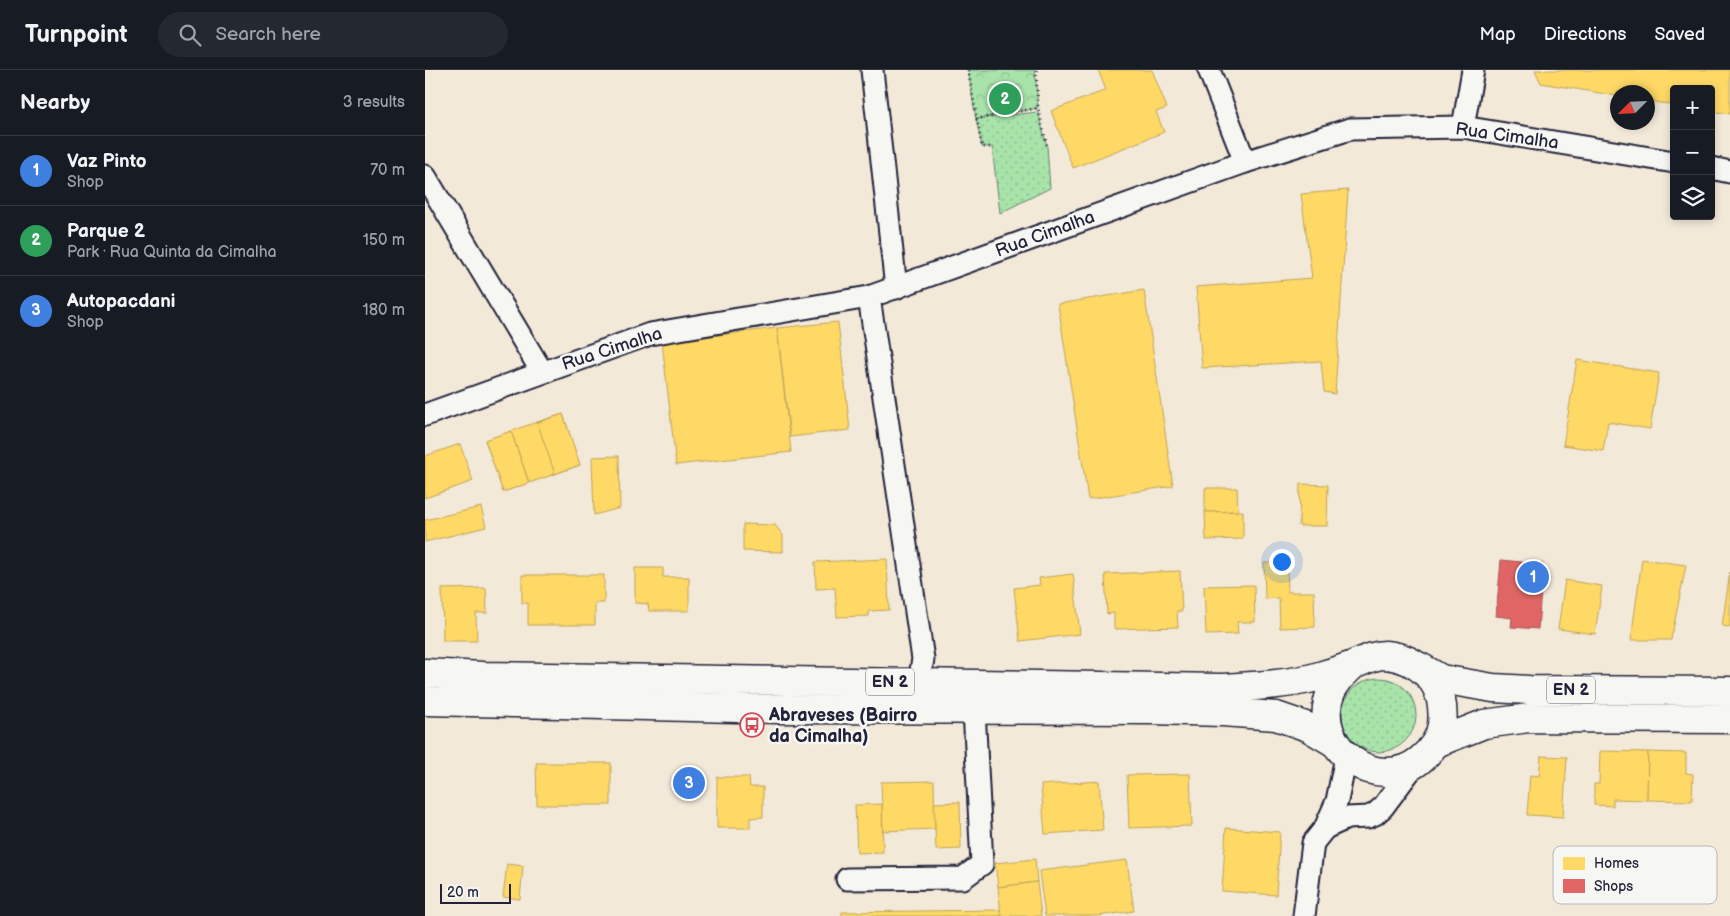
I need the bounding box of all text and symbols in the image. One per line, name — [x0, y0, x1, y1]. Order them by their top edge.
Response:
search box — [158, 12, 508, 57]
text: Turnpoint — [25, 20, 128, 49]
icon: search — [176, 21, 204, 49]
text: Search here — [216, 23, 321, 46]
text: Map — [1480, 24, 1516, 45]
text: Directions — [1544, 24, 1626, 45]
text: Saved — [1654, 24, 1705, 45]
pin: 2 — [989, 80, 1021, 118]
north arrow — [1610, 85, 1655, 130]
map controls — [1670, 85, 1715, 220]
button: + — [1670, 85, 1715, 130]
text: Nearby — [20, 90, 90, 115]
text: 3 results — [343, 93, 405, 112]
street label: Rua Cimalha — [1454, 118, 1560, 154]
button: − — [1670, 130, 1715, 175]
text: Vaz Pinto — [67, 150, 147, 173]
text: 1 — [33, 161, 39, 180]
text: 70 m — [370, 161, 405, 180]
text: Shop — [67, 173, 104, 192]
button: layers — [1670, 175, 1715, 220]
street label: Rua Cimalha — [992, 206, 1098, 262]
text: Parque 2 — [67, 220, 145, 243]
text: 2 — [31, 231, 41, 250]
text: 150 m — [363, 231, 405, 250]
text: Park · Rua Quinta da Cimalha — [67, 243, 277, 262]
text: Autopacdani — [67, 290, 175, 313]
text: 3 — [31, 301, 41, 320]
text: 180 m — [363, 301, 405, 320]
text: Shop — [67, 313, 104, 332]
street label: Rua Cimalha — [559, 323, 665, 375]
your location — [1269, 549, 1295, 575]
pin: 1 — [1517, 558, 1549, 596]
road number: EN 2 — [866, 668, 914, 696]
road number: EN 2 — [1547, 676, 1595, 704]
place label: Abraveses (Bairro da Cimalha) — [768, 705, 917, 747]
bus stop icon: Abraveses (Bairro da Cimalha) — [739, 712, 765, 738]
pin: 3 — [673, 764, 705, 802]
legend — [1553, 846, 1717, 904]
text: Homes — [1594, 855, 1639, 872]
text: Shops — [1594, 878, 1633, 895]
scale bar — [440, 881, 511, 904]
text: 20 m — [447, 884, 479, 901]

